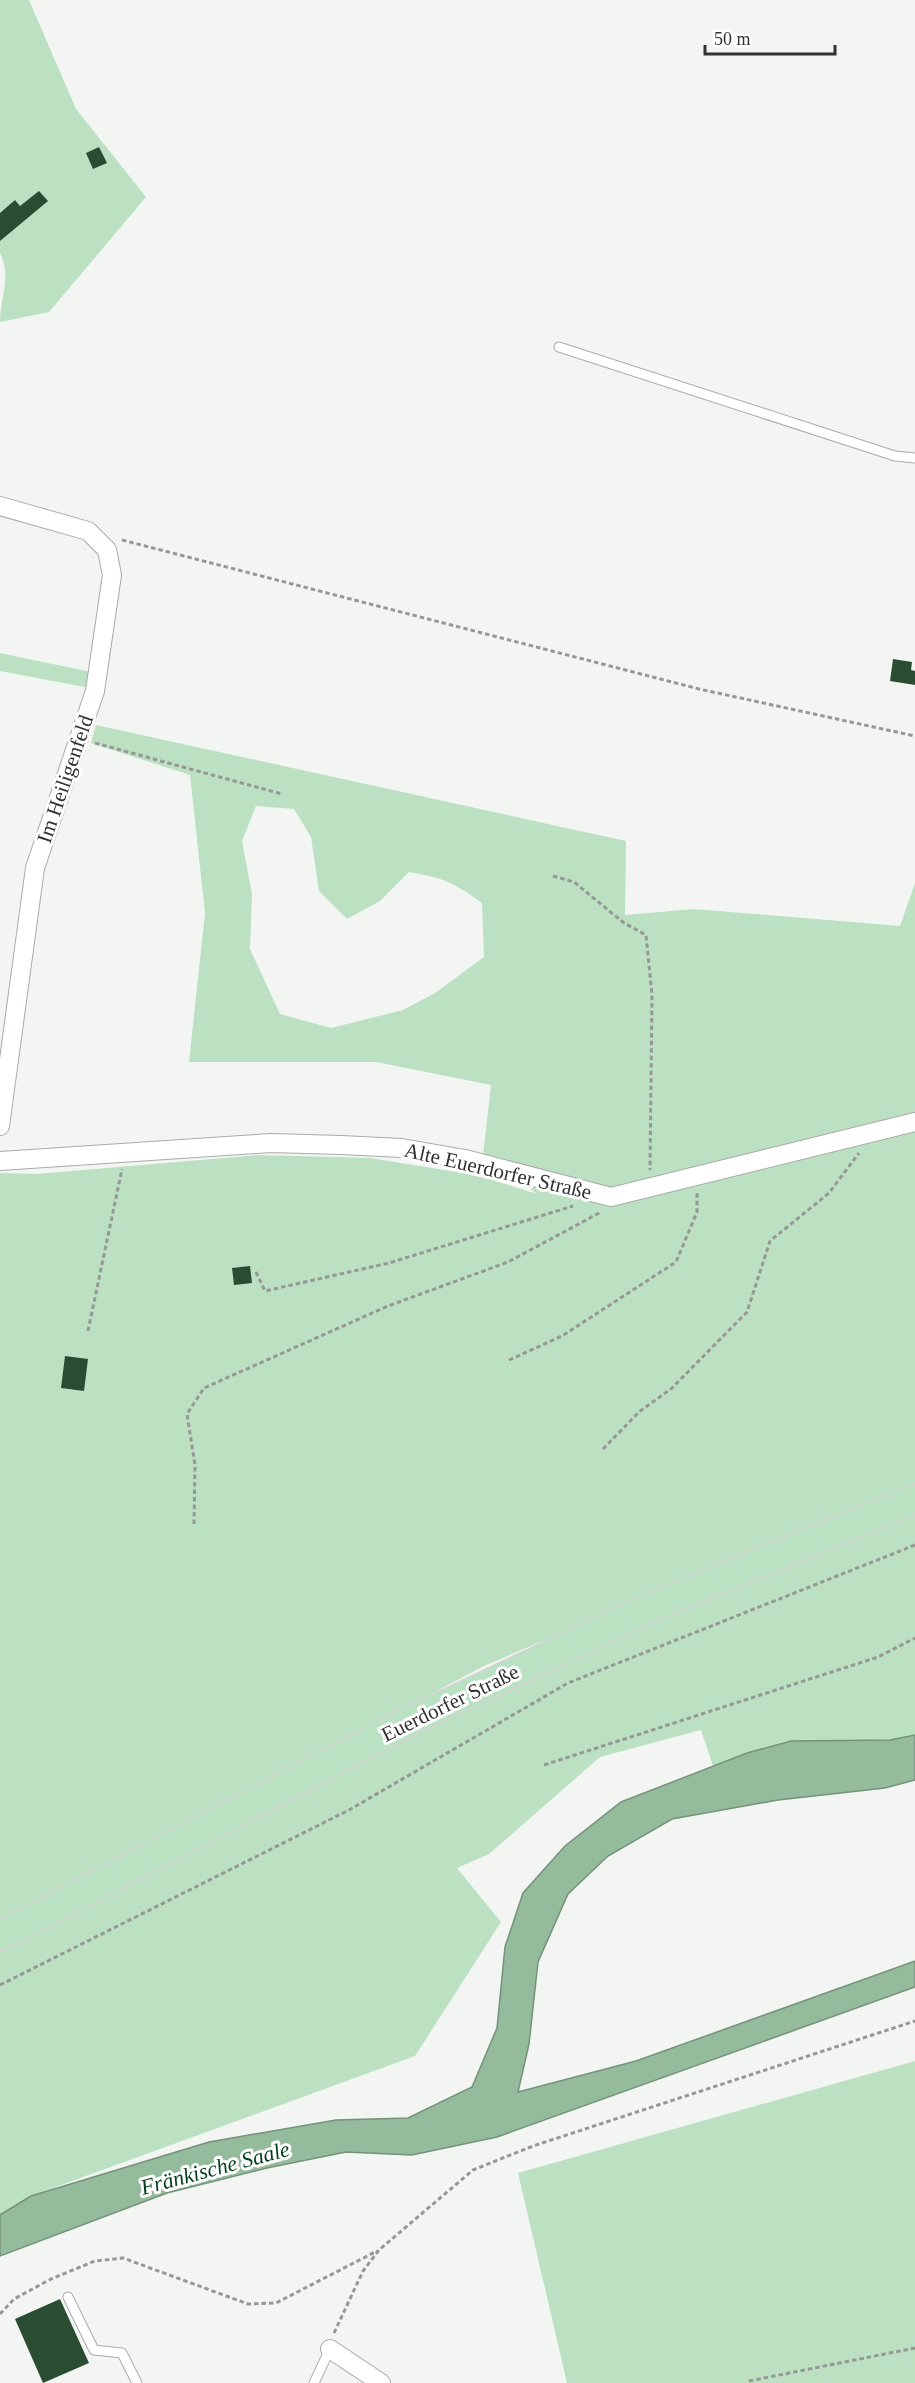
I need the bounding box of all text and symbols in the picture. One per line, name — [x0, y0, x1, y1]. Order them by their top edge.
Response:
scale bar — [705, 18, 836, 56]
text: 50 m — [714, 29, 751, 49]
street label: Im Heiligenfeld — [32, 711, 98, 846]
street label: Alte Euerdorfer Straße — [402, 1138, 594, 1204]
street label: Euerdorfer Straße — [377, 1659, 523, 1747]
water label: Fränkische Saale — [137, 2136, 293, 2200]

